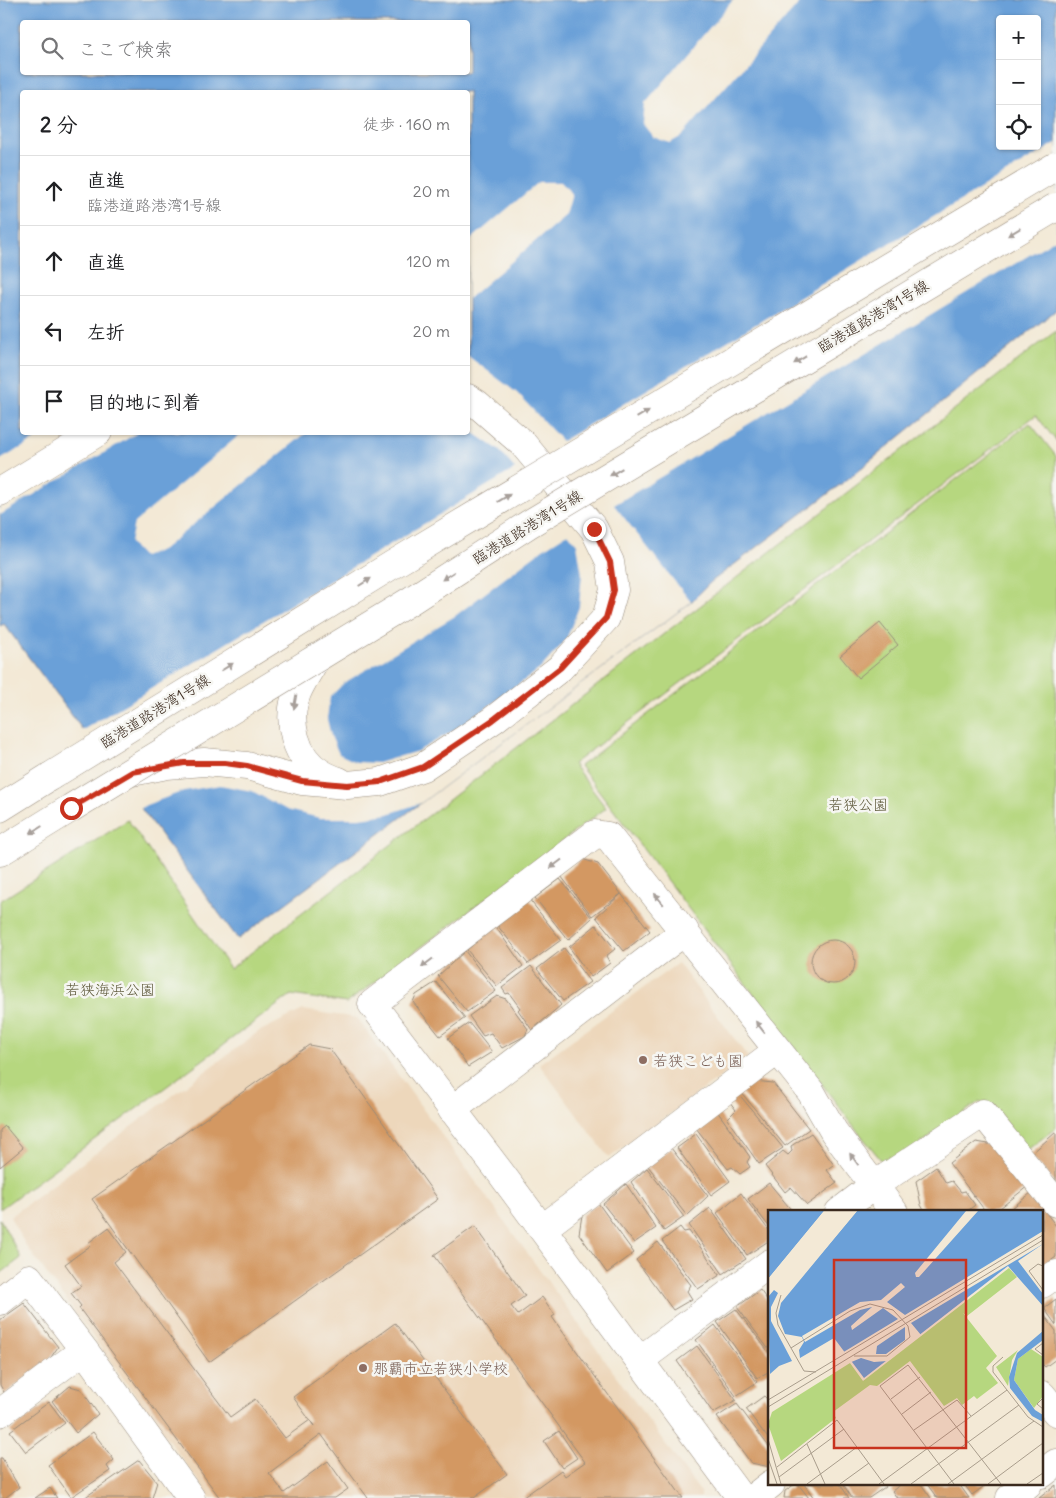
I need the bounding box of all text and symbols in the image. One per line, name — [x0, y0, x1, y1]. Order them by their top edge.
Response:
map controls — [996, 15, 1041, 150]
button: + — [996, 15, 1041, 60]
search box — [20, 20, 470, 75]
icon: search — [38, 34, 66, 62]
text: ここで検索 — [78, 37, 173, 61]
button: − — [996, 60, 1041, 105]
button: locate — [996, 105, 1041, 150]
text: 2 分 — [40, 111, 78, 138]
text: 徒歩 · 160 m — [363, 114, 450, 134]
text: 直進 — [87, 168, 125, 192]
icon: ahead — [40, 177, 68, 205]
text: 20 m — [413, 181, 450, 201]
text: 臨港道路港湾1号線 — [87, 195, 221, 215]
one-way arrow — [1008, 227, 1021, 236]
icon: ahead — [40, 247, 68, 275]
text: 直進 — [87, 250, 125, 274]
text: 120 m — [407, 251, 450, 271]
street label: 臨港道路港湾1号線 — [814, 275, 932, 357]
icon: left — [40, 317, 68, 345]
text: 左折 — [87, 320, 125, 344]
text: 20 m — [413, 321, 450, 341]
one-way arrow — [793, 356, 806, 365]
icon: arrive — [40, 387, 68, 415]
text: 目的地に到着 — [87, 390, 201, 414]
one-way arrow — [637, 409, 650, 418]
one-way arrow — [609, 467, 622, 476]
street label: 臨港道路港湾1号線 — [469, 486, 585, 568]
one-way arrow — [498, 493, 511, 502]
route end — [583, 518, 606, 541]
one-way arrow — [442, 572, 455, 581]
one-way arrow — [358, 577, 372, 586]
one-way arrow — [220, 663, 233, 672]
street label: 臨港道路港湾1号線 — [97, 670, 213, 752]
one-way arrow — [291, 694, 299, 710]
park label: 若狭公園 — [828, 795, 888, 814]
route start — [60, 797, 83, 820]
one-way arrow — [29, 825, 42, 834]
one-way arrow — [549, 859, 563, 869]
one-way arrow — [654, 893, 665, 906]
one-way arrow — [421, 957, 434, 968]
park label: 若狭海浜公園 — [65, 980, 155, 999]
one-way arrow — [754, 1021, 765, 1034]
place label: 若狭こども園 — [653, 1051, 743, 1070]
marker: 若狭こども園 — [637, 1054, 649, 1066]
one-way arrow — [848, 1153, 859, 1166]
inset map — [768, 1210, 1044, 1486]
place label: 那覇市立若狭小学校 — [373, 1359, 508, 1378]
marker: 那覇市立若狭小学校 — [357, 1362, 369, 1374]

